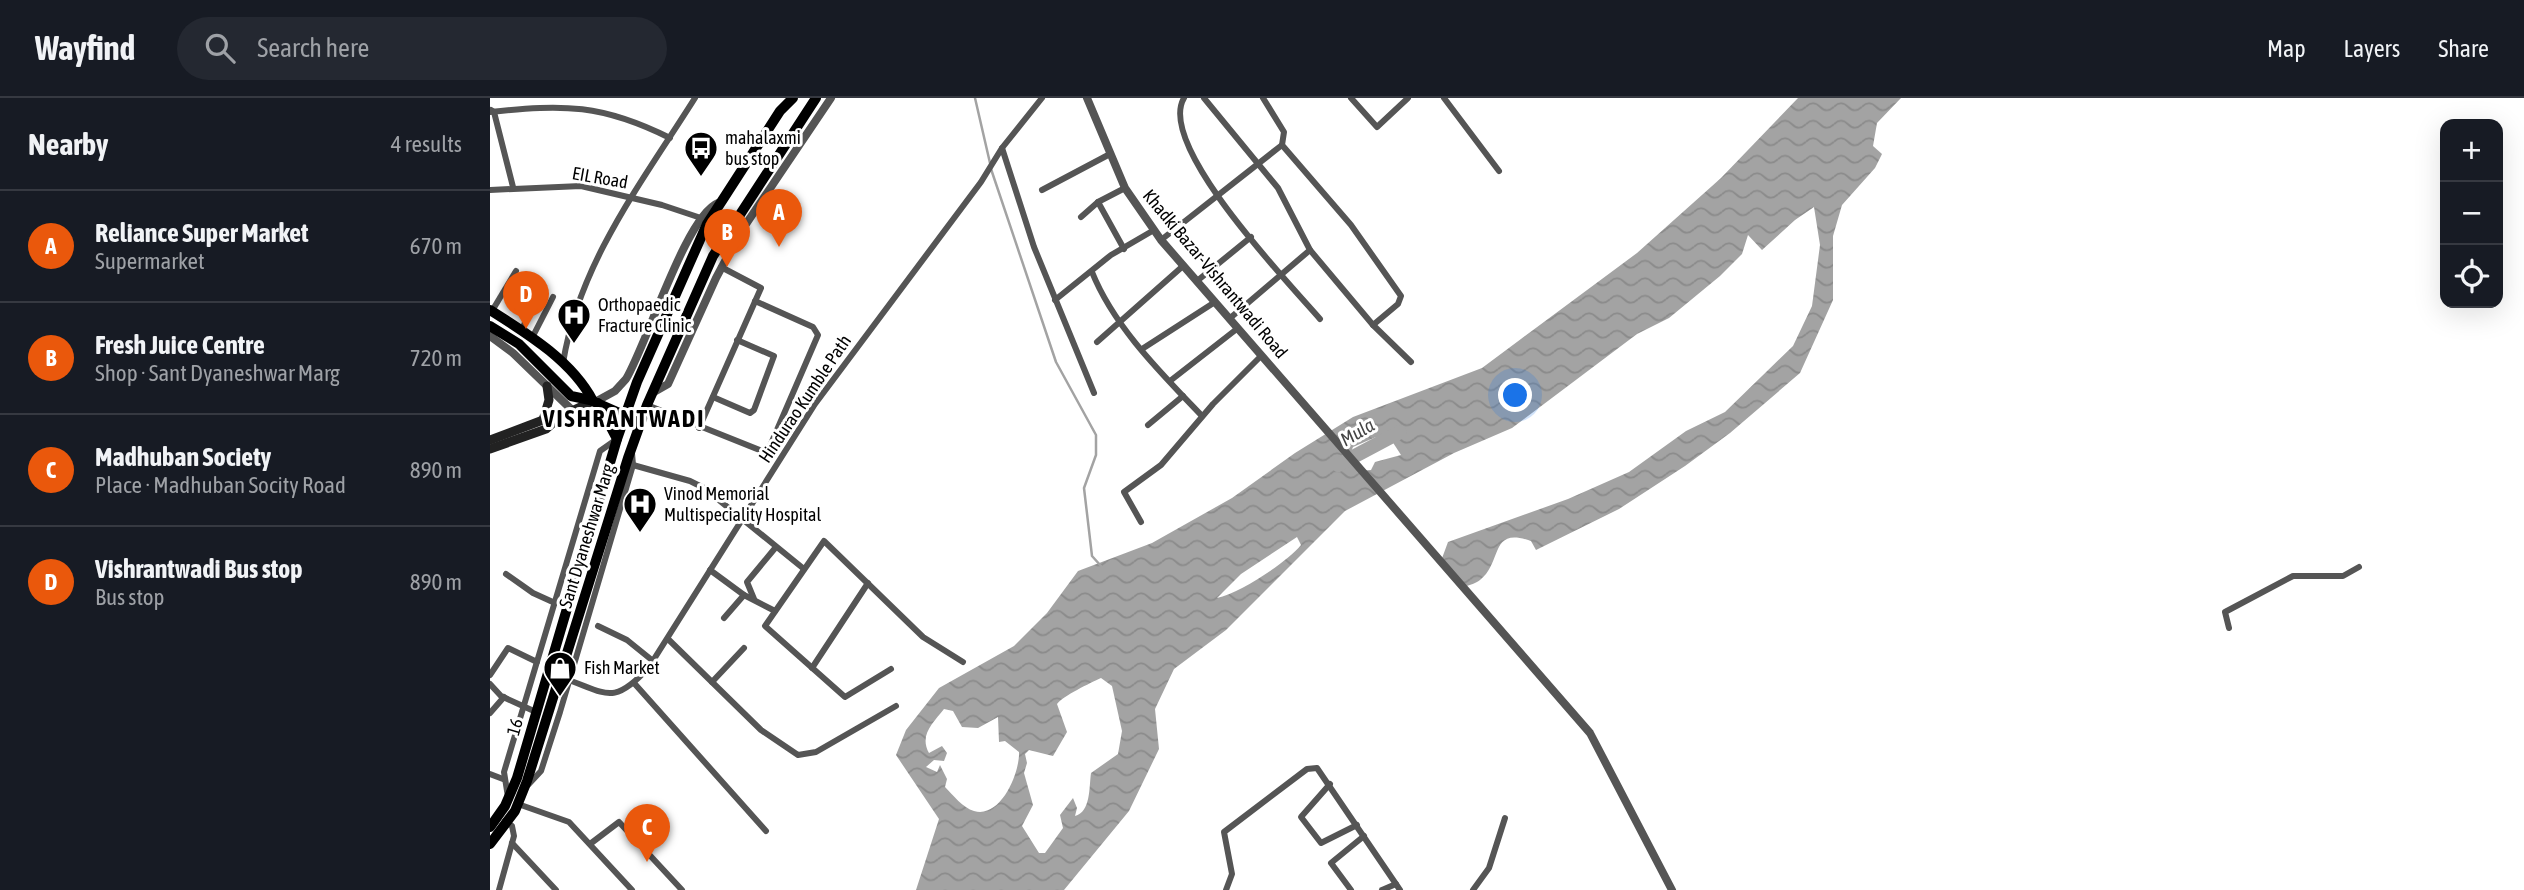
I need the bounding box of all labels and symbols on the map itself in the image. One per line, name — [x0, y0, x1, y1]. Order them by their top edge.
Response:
place label: mahalaxmi bus stop — [725, 127, 801, 169]
bus stop icon: mahalaxmi bus stop — [682, 129, 720, 178]
street label: EIL Road — [571, 162, 630, 193]
street label: Khadki Bazar-Vishrantwadi Road — [1139, 185, 1292, 362]
pin: A — [756, 189, 802, 247]
pin: B — [704, 209, 750, 267]
pin: D — [503, 271, 549, 329]
place label: Orthopaedic Fracture Clinic — [598, 294, 692, 336]
hospital icon: Orthopaedic Fracture Clinic — [555, 296, 593, 345]
street label: Hindurao Kumble Path — [754, 331, 855, 467]
your location — [1498, 378, 1532, 412]
district label: VISHRANTWADI — [542, 405, 705, 432]
water label: Mula — [1336, 414, 1378, 450]
street label: Sant Dyaneshwar Marg — [555, 461, 619, 610]
place label: Vinod Memorial Multispeciality Hospital — [664, 483, 821, 525]
hospital icon: Vinod Memorial Multispeciality Hospital — [621, 485, 659, 534]
shop icon: Fish Market — [541, 649, 579, 698]
place label: Fish Market — [584, 657, 660, 678]
street label: 16 — [502, 716, 527, 738]
pin: C — [624, 804, 670, 862]

